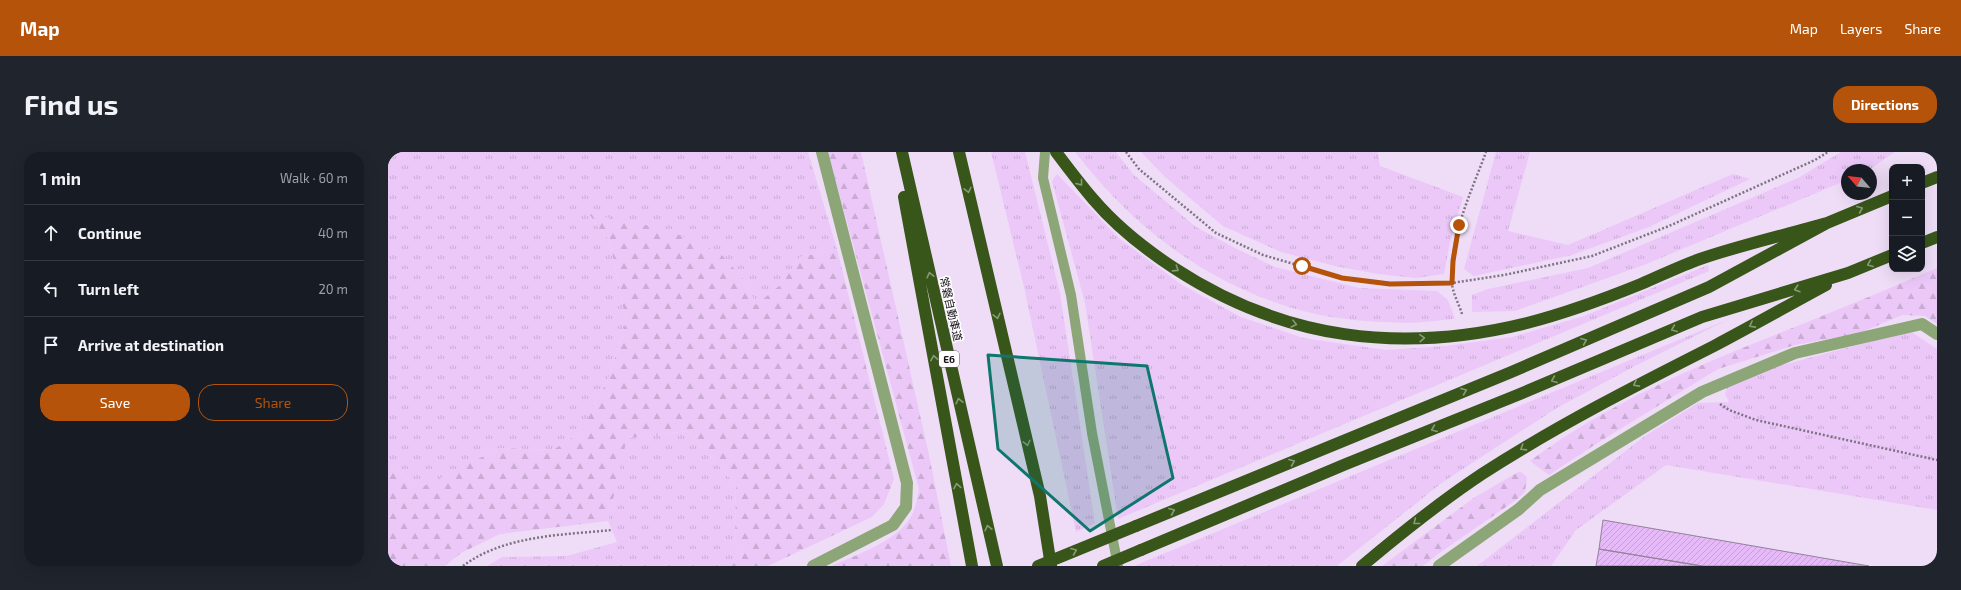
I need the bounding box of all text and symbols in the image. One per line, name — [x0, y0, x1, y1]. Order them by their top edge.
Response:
text: Map — [20, 17, 60, 40]
text: Map — [1790, 20, 1818, 37]
text: Layers — [1840, 20, 1882, 37]
text: Share — [1904, 20, 1941, 37]
button: Directions — [1833, 86, 1937, 123]
text: Find us — [24, 87, 118, 121]
north arrow — [1841, 164, 1877, 200]
map controls — [1889, 164, 1925, 272]
button: + — [1889, 164, 1925, 200]
text: 1 min — [40, 168, 81, 188]
text: Walk · 60 m — [280, 170, 348, 186]
one-way arrow — [1075, 179, 1082, 186]
one-way arrow — [963, 187, 971, 193]
button: − — [1889, 200, 1925, 236]
one-way arrow — [1855, 206, 1863, 214]
route end — [1450, 216, 1468, 234]
icon: ahead — [40, 222, 62, 244]
text: Continue — [78, 224, 141, 242]
text: 40 m — [318, 225, 348, 241]
button: layers — [1889, 236, 1925, 272]
route start — [1293, 257, 1311, 275]
one-way arrow — [1866, 260, 1873, 268]
one-way arrow — [1172, 265, 1179, 272]
one-way arrow — [926, 271, 934, 278]
street label: 常磐自動車道 — [938, 275, 965, 343]
icon: left — [40, 278, 62, 300]
text: Turn left — [78, 280, 139, 298]
text: 20 m — [319, 281, 348, 297]
one-way arrow — [1794, 284, 1801, 293]
one-way arrow — [993, 313, 1001, 320]
one-way arrow — [1290, 319, 1297, 328]
one-way arrow — [1749, 321, 1756, 328]
one-way arrow — [1670, 325, 1677, 333]
icon: arrive — [40, 334, 62, 356]
one-way arrow — [1419, 334, 1425, 343]
text: Arrive at destination — [78, 336, 224, 354]
one-way arrow — [1581, 337, 1588, 345]
road number: E6 — [939, 351, 959, 367]
one-way arrow — [930, 355, 938, 362]
one-way arrow — [1551, 375, 1559, 383]
one-way arrow — [1633, 380, 1640, 387]
button: Save — [40, 384, 190, 421]
button: Share — [198, 384, 348, 421]
one-way arrow — [1460, 388, 1468, 396]
one-way arrow — [955, 398, 964, 405]
one-way arrow — [1430, 425, 1437, 433]
one-way arrow — [1023, 440, 1031, 446]
one-way arrow — [1520, 443, 1527, 451]
one-way arrow — [1289, 458, 1296, 466]
one-way arrow — [953, 483, 962, 489]
one-way arrow — [1168, 508, 1176, 516]
one-way arrow — [1414, 518, 1421, 525]
one-way arrow — [985, 525, 993, 531]
one-way arrow — [1070, 548, 1077, 556]

